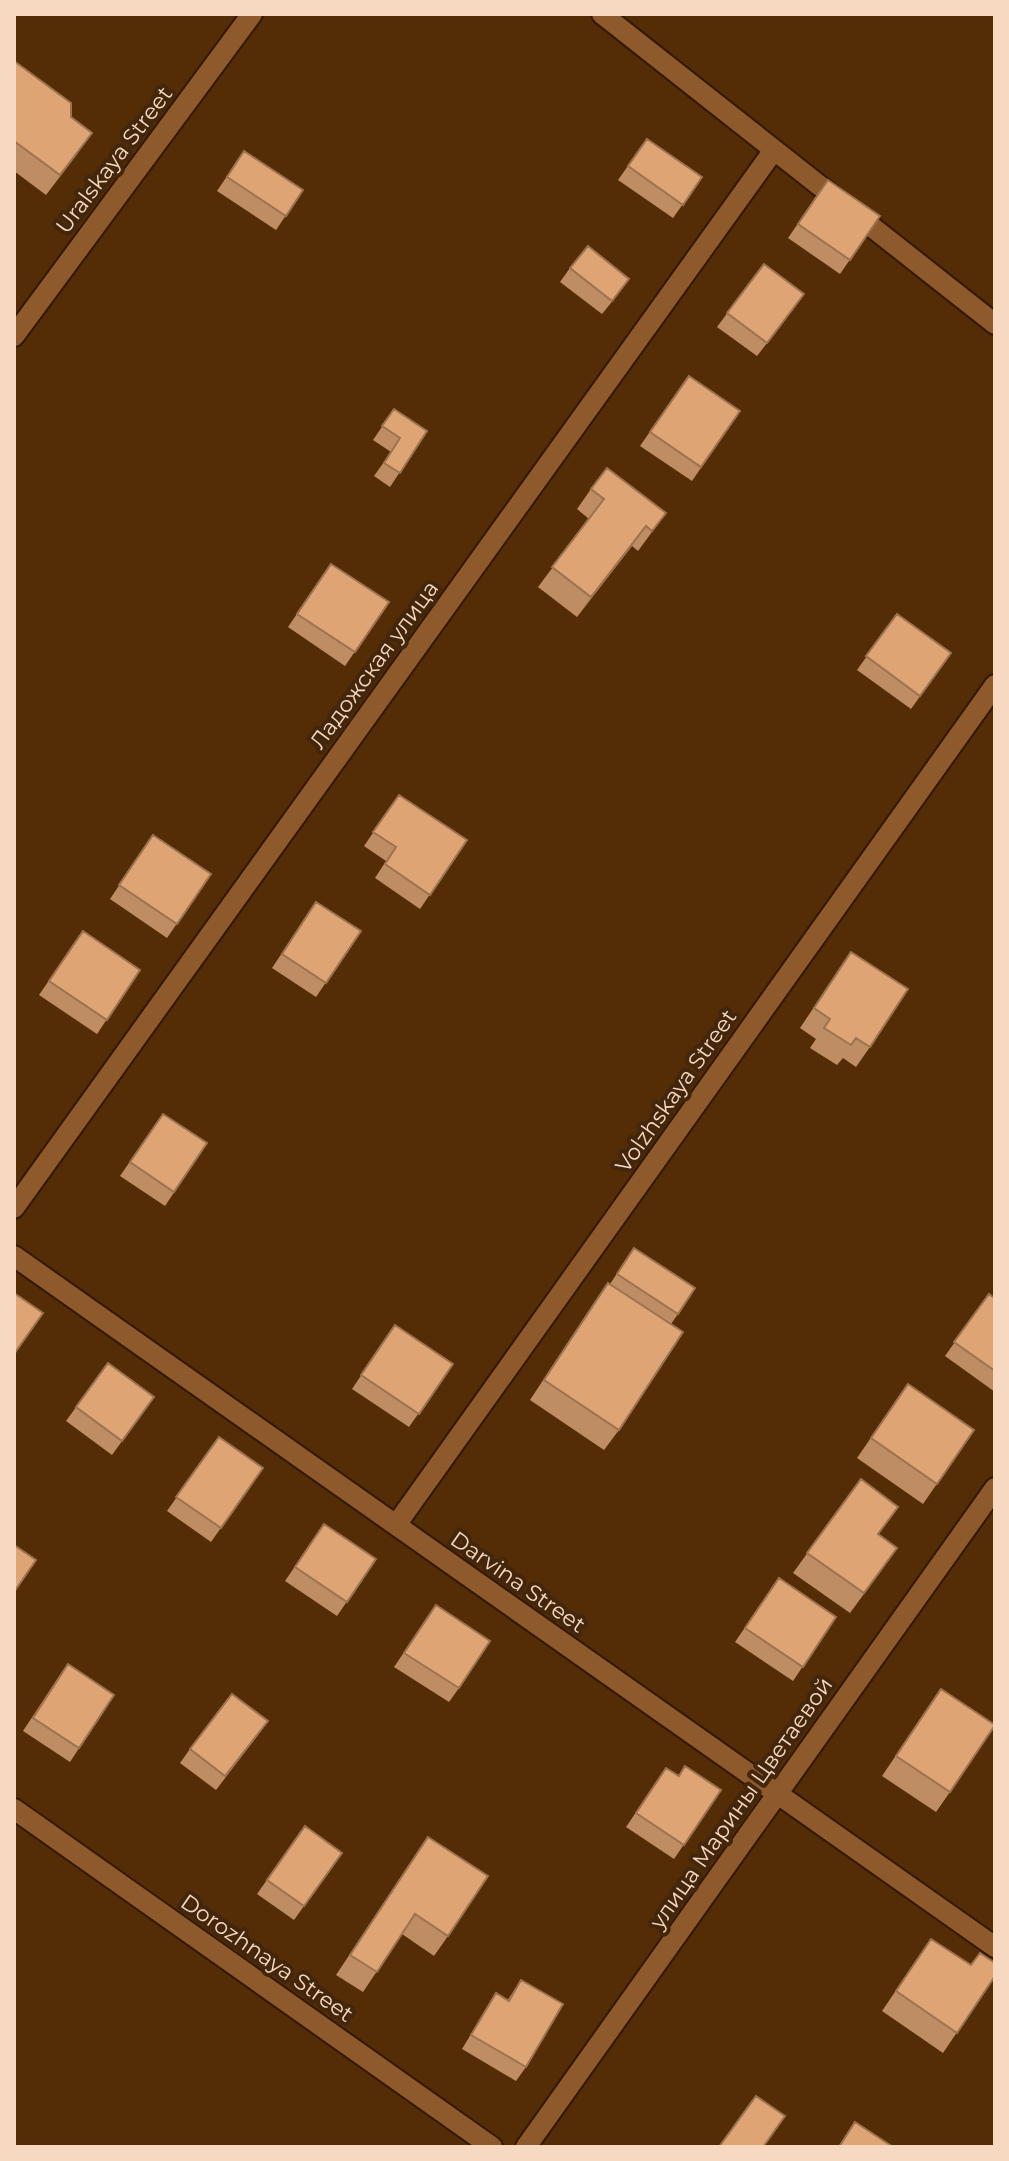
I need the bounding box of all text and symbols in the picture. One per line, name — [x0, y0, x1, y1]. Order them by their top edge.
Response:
street label: Uralskaya Street — [50, 81, 178, 239]
street label: Ладожская улица — [304, 576, 444, 754]
street label: Volzhskaya Street — [610, 1004, 742, 1178]
street label: Darvina Street — [445, 1526, 591, 1638]
street label: улица Марины Цветаевой — [643, 1672, 838, 1935]
street label: Dorozhnaya Street — [176, 1888, 359, 2028]

